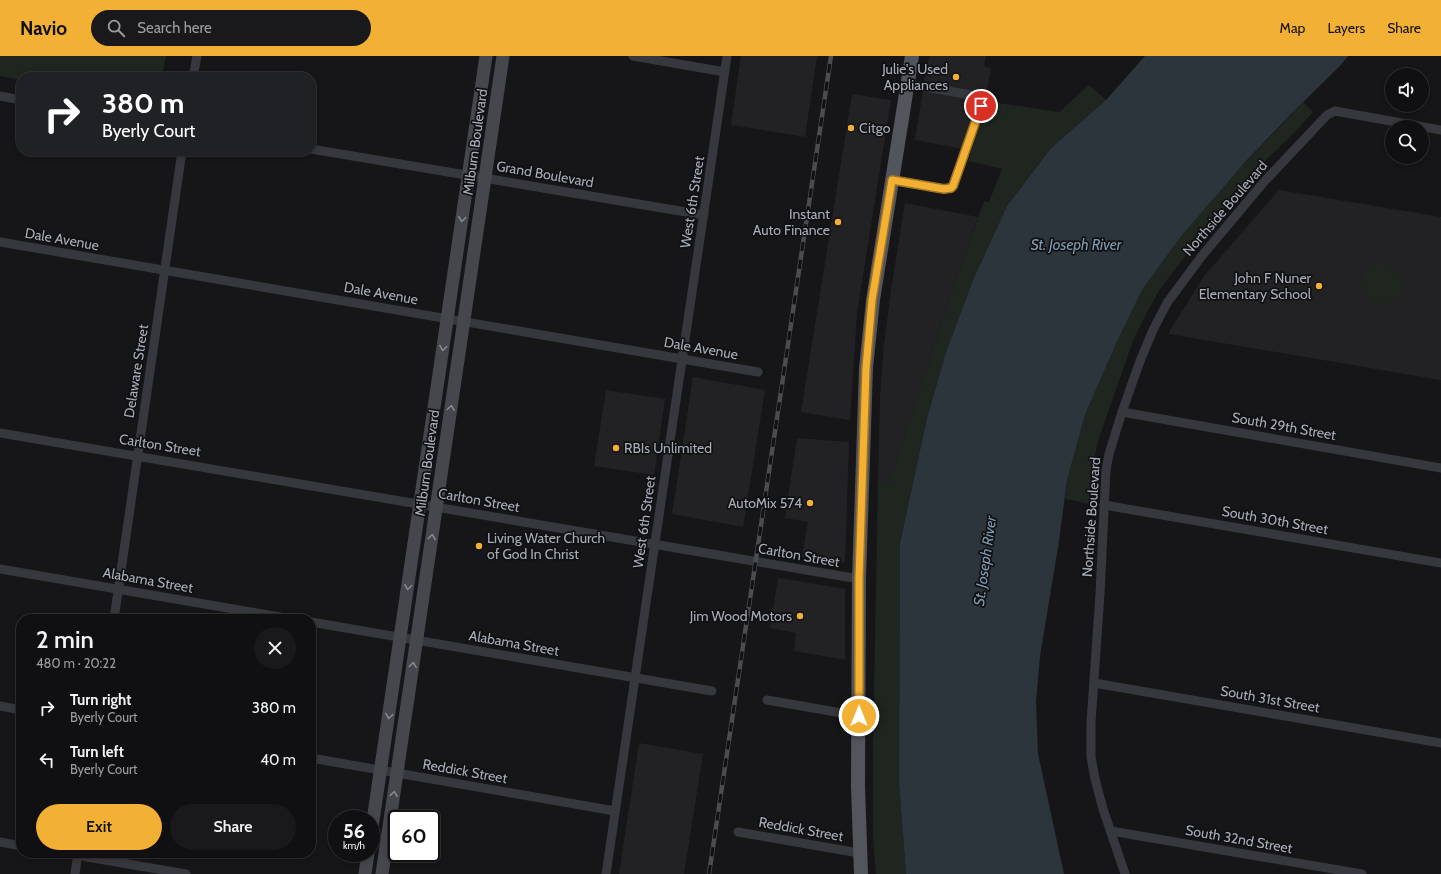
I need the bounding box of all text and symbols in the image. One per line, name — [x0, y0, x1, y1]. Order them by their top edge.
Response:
search box — [91, 10, 371, 46]
text: Navio — [20, 17, 67, 40]
icon: search — [105, 17, 127, 39]
text: Search here — [137, 19, 212, 37]
text: Map — [1280, 19, 1305, 37]
text: Layers — [1327, 19, 1365, 37]
text: Share — [1387, 19, 1421, 37]
place label: Julie's Used Appliances — [881, 60, 948, 94]
map controls — [1385, 68, 1429, 164]
button: sound — [1385, 68, 1429, 112]
marker: Julie's Used Appliances — [951, 72, 961, 82]
text: 380 m — [102, 86, 184, 120]
icon: right — [36, 88, 88, 140]
street label: Milburn Boulevard — [459, 88, 491, 196]
pin — [964, 89, 998, 123]
icon: arrive — [970, 95, 992, 117]
place label: Citgo — [859, 119, 891, 137]
text: Byerly Court — [102, 120, 195, 142]
button: search — [1385, 120, 1429, 164]
marker: Citgo — [846, 123, 856, 133]
street label: West 6th Street — [676, 154, 708, 249]
street label: Grand Boulevard — [495, 157, 595, 191]
street label: Northside Boulevard — [1179, 157, 1271, 259]
place label: Instant Auto Finance — [753, 205, 830, 239]
one-way arrow — [458, 216, 467, 222]
marker: Instant Auto Finance — [833, 217, 843, 227]
street label: Dale Avenue — [24, 224, 100, 254]
water label: St. Joseph River — [1031, 236, 1123, 254]
place label: John F Nuner Elementary School — [1199, 269, 1312, 303]
street label: Dale Avenue — [343, 278, 419, 308]
marker: John F Nuner Elementary School — [1314, 281, 1324, 291]
street label: Delaware Street — [120, 323, 152, 419]
street label: Dale Avenue — [663, 333, 739, 363]
one-way arrow — [439, 345, 448, 351]
one-way arrow — [446, 405, 455, 411]
street label: South 29th Street — [1231, 408, 1338, 444]
street label: Milburn Boulevard — [411, 409, 443, 517]
street label: Carlton Street — [118, 430, 202, 460]
place label: RBIs Unlimited — [624, 439, 712, 457]
marker: RBIs Unlimited — [611, 443, 621, 453]
street label: Northside Boulevard — [1078, 456, 1104, 578]
street label: West 6th Street — [629, 474, 659, 569]
street label: Carlton Street — [437, 484, 521, 516]
place label: AutoMix 574 — [728, 494, 802, 512]
marker: AutoMix 574 — [805, 498, 815, 508]
street label: South 30th Street — [1221, 502, 1330, 538]
water label: St. Joseph River — [970, 513, 1000, 607]
place label: Living Water Church of God In Christ — [487, 529, 605, 563]
one-way arrow — [427, 534, 436, 540]
street label: Carlton Street — [757, 539, 841, 571]
marker: Living Water Church of God In Christ — [474, 541, 484, 551]
street label: Alabama Street — [102, 563, 195, 597]
one-way arrow — [404, 584, 413, 590]
place label: Jim Wood Motors — [689, 607, 792, 625]
marker: Jim Wood Motors — [795, 611, 805, 621]
text: 2 min — [36, 625, 94, 654]
street label: Alabama Street — [468, 626, 561, 660]
button: close — [254, 627, 296, 669]
text: 480 m · 20:22 — [36, 655, 116, 671]
one-way arrow — [408, 662, 417, 668]
street label: South 31st Street — [1219, 681, 1321, 717]
text: Turn right — [70, 691, 131, 709]
position arrow — [838, 695, 880, 737]
icon: right — [36, 697, 58, 719]
text: 380 m — [252, 699, 296, 717]
text: Byerly Court — [70, 709, 137, 725]
one-way arrow — [385, 713, 394, 719]
text: Turn left — [70, 743, 124, 761]
icon: left — [36, 749, 58, 771]
text: 40 m — [260, 751, 296, 769]
street label: Reddick Street — [421, 755, 509, 787]
text: Byerly Court — [70, 761, 137, 777]
one-way arrow — [389, 791, 398, 797]
button: Exit — [36, 804, 162, 850]
button: Share — [170, 804, 296, 850]
speed limit sign: 60 — [388, 810, 440, 862]
street label: Reddick Street — [757, 813, 845, 845]
text: 56 — [343, 819, 365, 843]
street label: South 32nd Street — [1184, 821, 1294, 857]
text: km/h — [343, 839, 365, 852]

